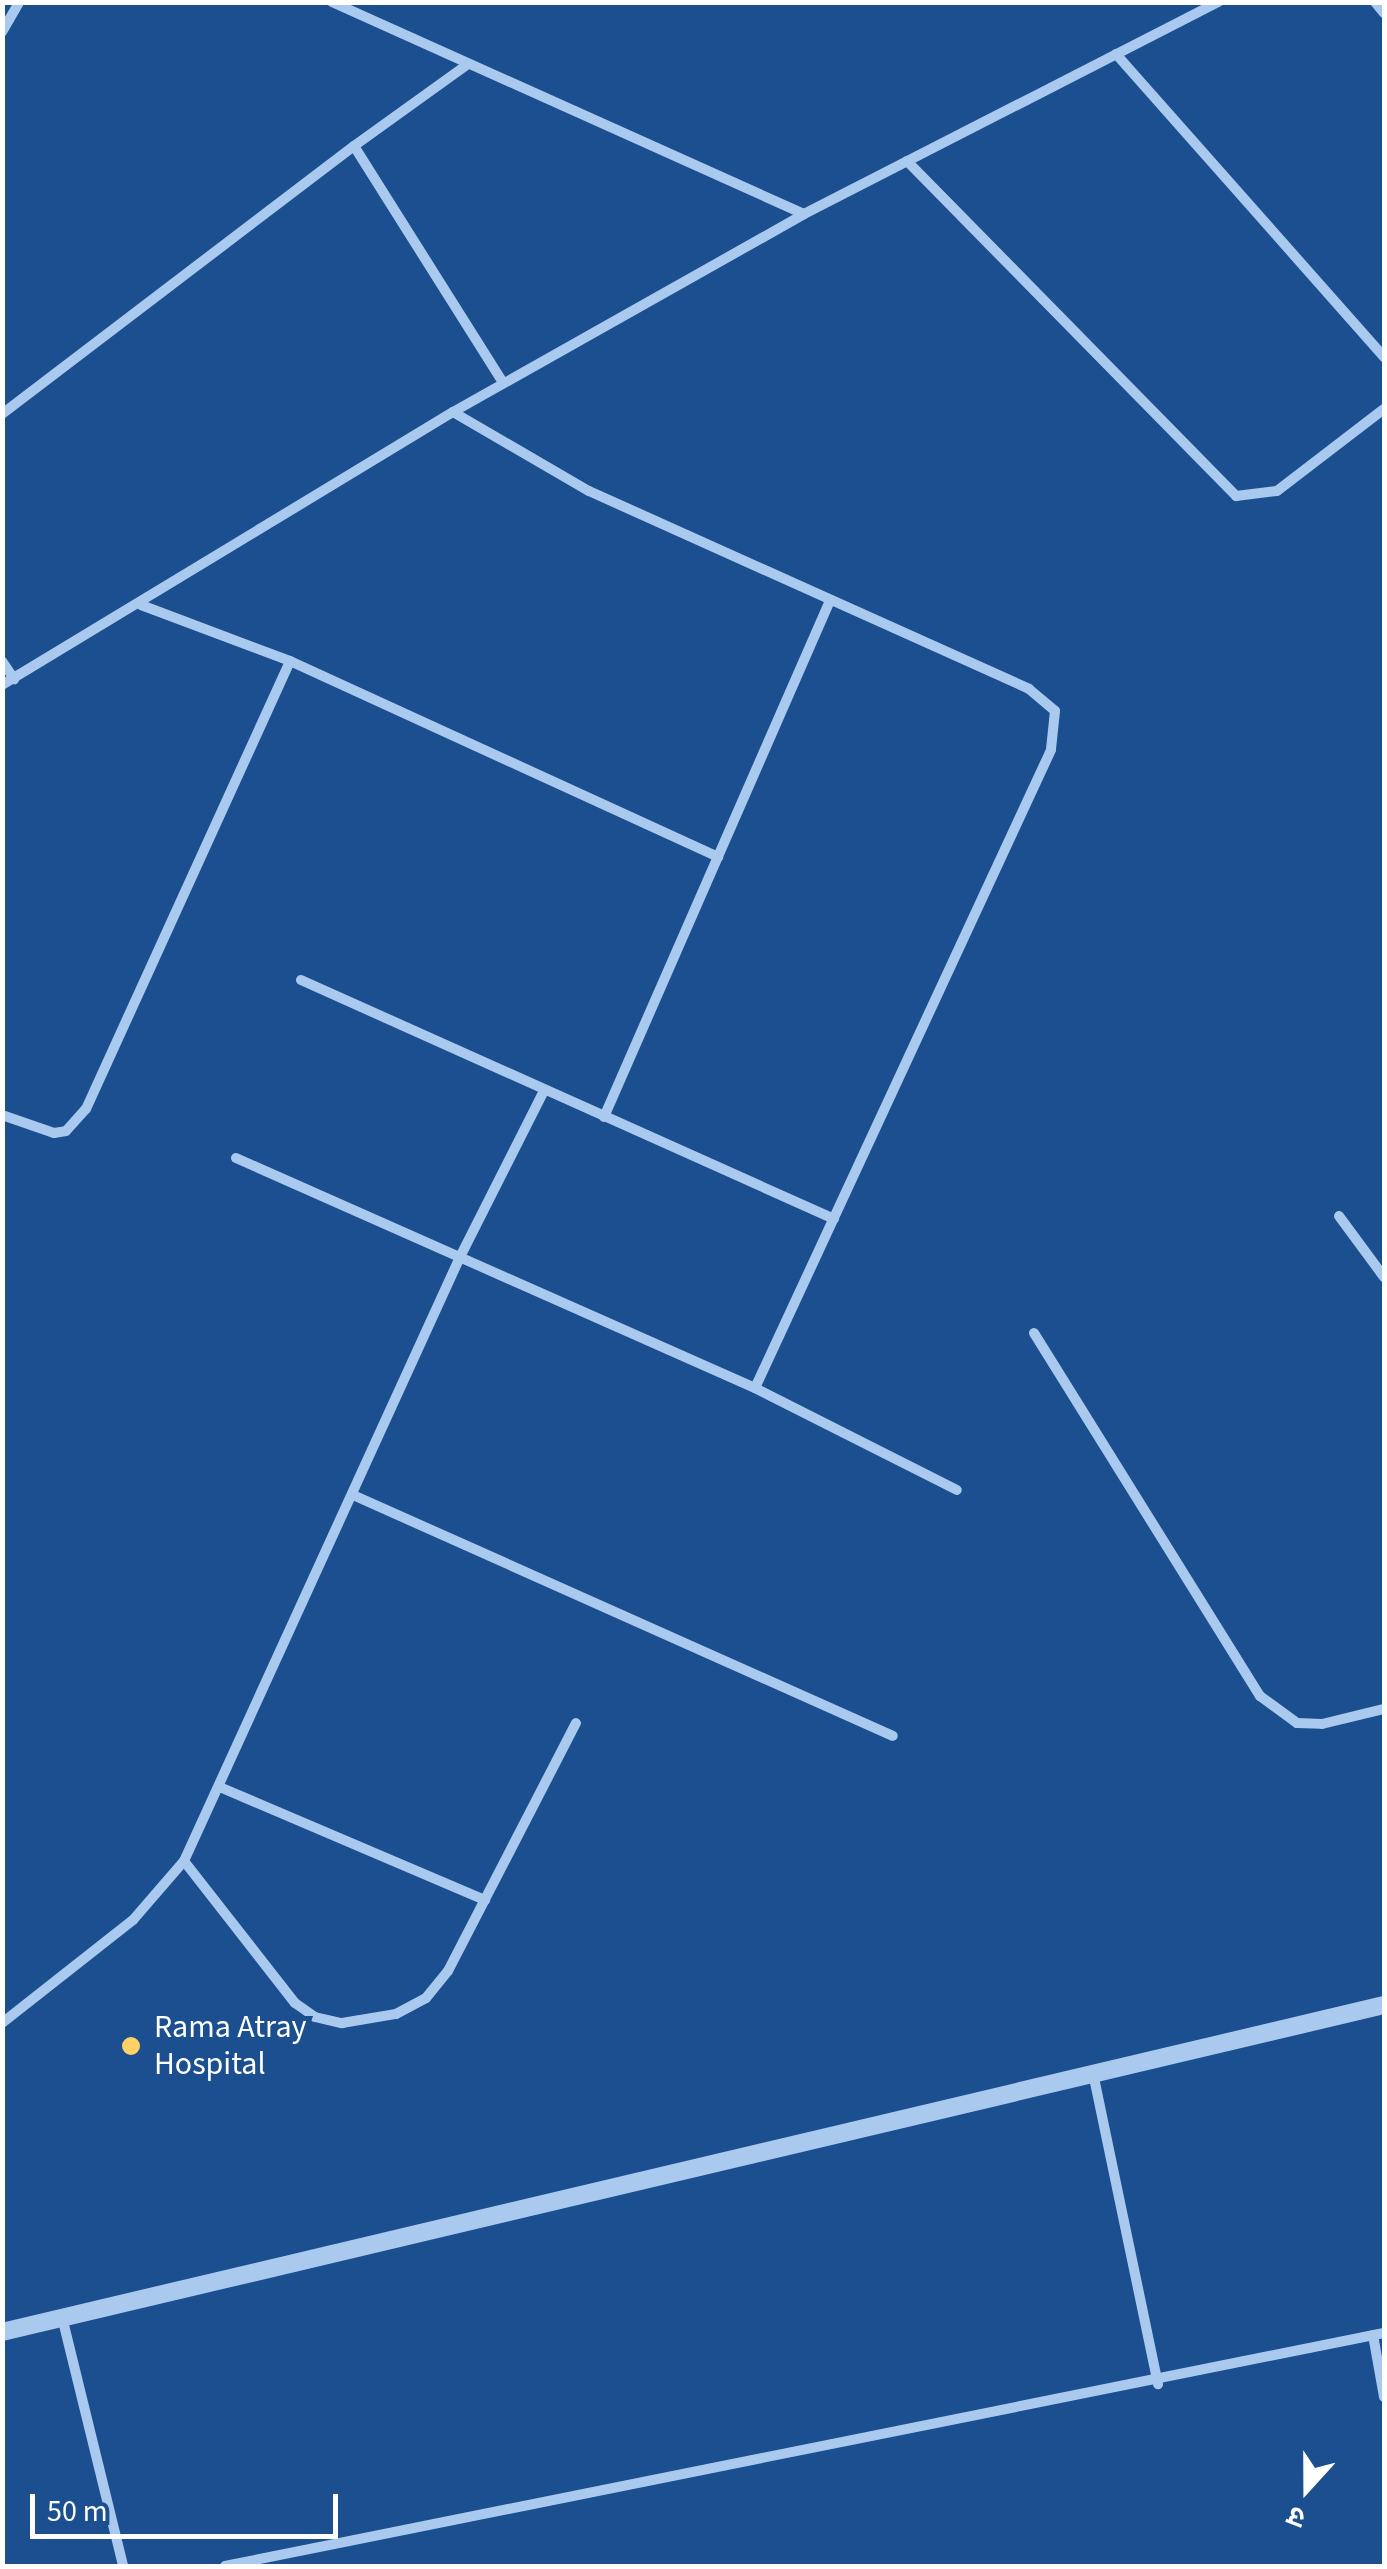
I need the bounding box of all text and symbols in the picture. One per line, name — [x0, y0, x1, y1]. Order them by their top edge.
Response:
place label: Rama Atray Hospital — [154, 2009, 306, 2084]
marker: Rama Atray Hospital — [118, 2033, 144, 2059]
north arrow — [1257, 2439, 1357, 2539]
scale bar — [35, 2474, 342, 2536]
text: 50 m — [47, 2490, 108, 2533]
text: उ — [1281, 2495, 1311, 2539]

